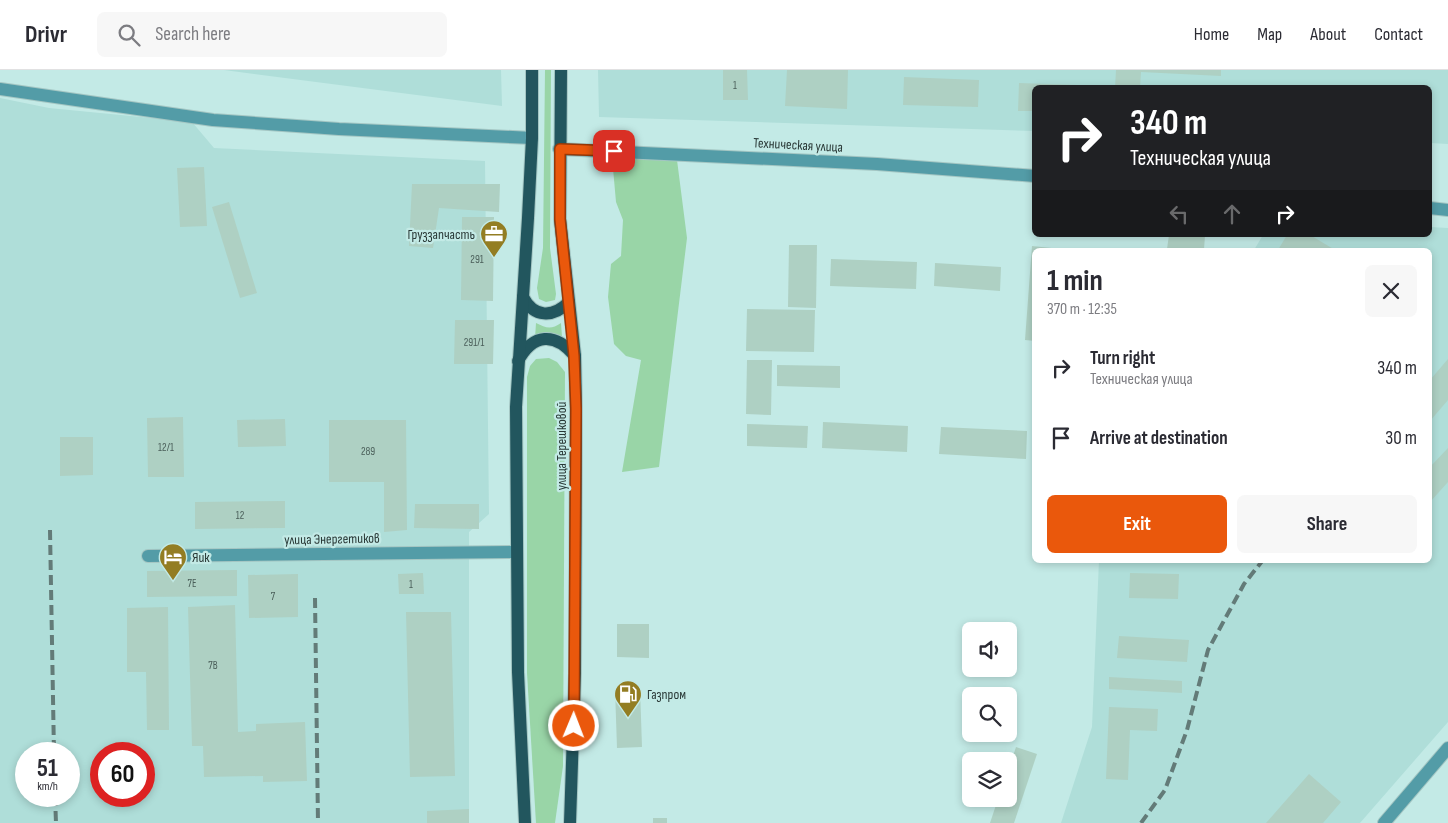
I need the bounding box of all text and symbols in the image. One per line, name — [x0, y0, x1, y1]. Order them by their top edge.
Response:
search box — [97, 12, 447, 57]
text: Drivr — [25, 20, 67, 49]
icon: search — [115, 21, 143, 49]
text: Search here — [155, 23, 231, 46]
text: Home — [1194, 24, 1229, 45]
text: Map — [1257, 24, 1282, 45]
text: About — [1310, 24, 1346, 45]
text: Contact — [1374, 24, 1423, 45]
house number: 1 — [733, 79, 737, 92]
text: 340 m — [1130, 102, 1207, 145]
icon: right — [1047, 105, 1112, 170]
pin — [593, 130, 635, 172]
street label: Техническая улица — [753, 134, 843, 156]
icon: arrive — [600, 137, 628, 165]
text: Техническая улица — [1130, 145, 1271, 172]
icon: left — [1165, 200, 1193, 228]
icon: ahead — [1218, 200, 1246, 228]
icon: right — [1271, 200, 1299, 228]
office icon: Груззапчасть — [479, 219, 509, 258]
place label: Груззапчасть — [407, 226, 475, 243]
house number: 291 — [470, 253, 484, 266]
text: 1 min — [1047, 263, 1103, 299]
button: close — [1365, 265, 1417, 317]
text: 370 m · 12:35 — [1047, 300, 1117, 319]
house number: 291/1 — [464, 336, 484, 349]
text: Turn right — [1090, 347, 1155, 370]
icon: right — [1047, 354, 1075, 382]
text: 340 m — [1377, 357, 1417, 380]
text: Техническая улица — [1090, 370, 1193, 389]
street label: улица Терешковой — [553, 402, 570, 490]
icon: arrive — [1047, 424, 1075, 452]
text: Arrive at destination — [1090, 427, 1228, 450]
text: 30 m — [1385, 427, 1417, 450]
house number: 12/1 — [158, 441, 174, 454]
house number: 289 — [361, 445, 375, 458]
button: Exit — [1047, 495, 1227, 553]
button: Share — [1237, 495, 1417, 553]
house number: 12 — [236, 509, 245, 522]
street label: улица Энергетиков — [284, 530, 380, 548]
hotel icon: Яик — [158, 542, 188, 581]
place label: Яик — [192, 549, 210, 566]
house number: 7Е — [187, 577, 197, 590]
house number: 1 — [409, 578, 413, 591]
house number: 7 — [271, 590, 276, 603]
map controls — [962, 622, 1017, 807]
button: sound — [962, 622, 1017, 677]
house number: 7В — [208, 659, 218, 672]
fuel station icon: Газпром — [613, 679, 643, 718]
place label: Газпром — [647, 686, 686, 703]
button: search — [962, 687, 1017, 742]
position arrow — [547, 699, 599, 751]
speed limit sign: 60 — [90, 742, 155, 807]
button: layers — [962, 752, 1017, 807]
text: 51 — [37, 753, 58, 784]
text: km/h — [37, 779, 58, 794]

